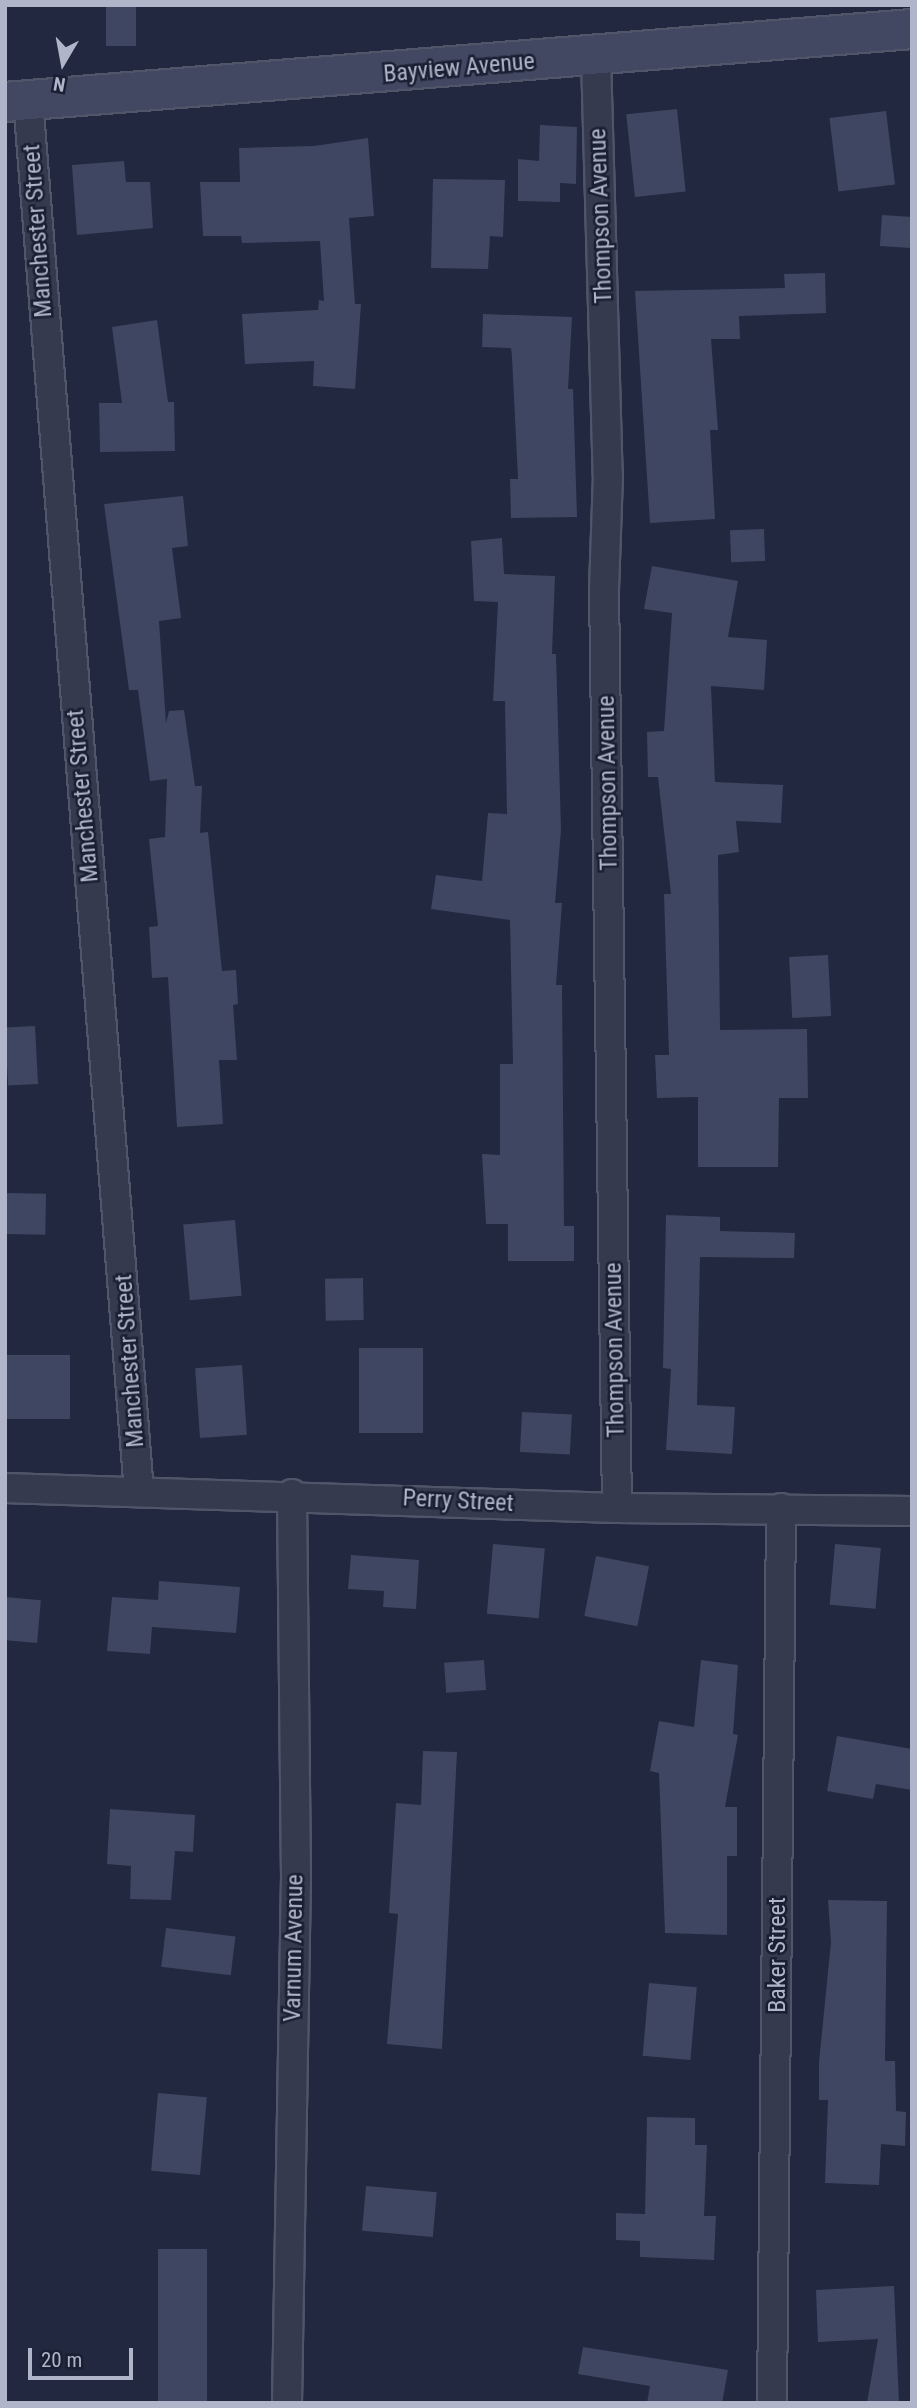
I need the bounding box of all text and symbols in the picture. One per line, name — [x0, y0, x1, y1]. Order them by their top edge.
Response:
north arrow — [28, 28, 98, 98]
street label: Bayview Avenue — [382, 47, 536, 89]
text: N — [52, 72, 67, 97]
street label: Thompson Avenue — [584, 128, 618, 304]
street label: Manchester Street — [18, 143, 58, 319]
street label: Thompson Avenue — [592, 695, 624, 871]
street label: Manchester Street — [61, 708, 105, 884]
street label: Thompson Avenue — [599, 1262, 631, 1438]
street label: Manchester Street — [110, 1273, 150, 1449]
street label: Perry Street — [402, 1484, 514, 1518]
street label: Varnum Avenue — [278, 1874, 310, 2022]
street label: Baker Street — [764, 1897, 792, 2013]
scale bar — [32, 2334, 136, 2378]
text: 20 m — [41, 2348, 82, 2372]

